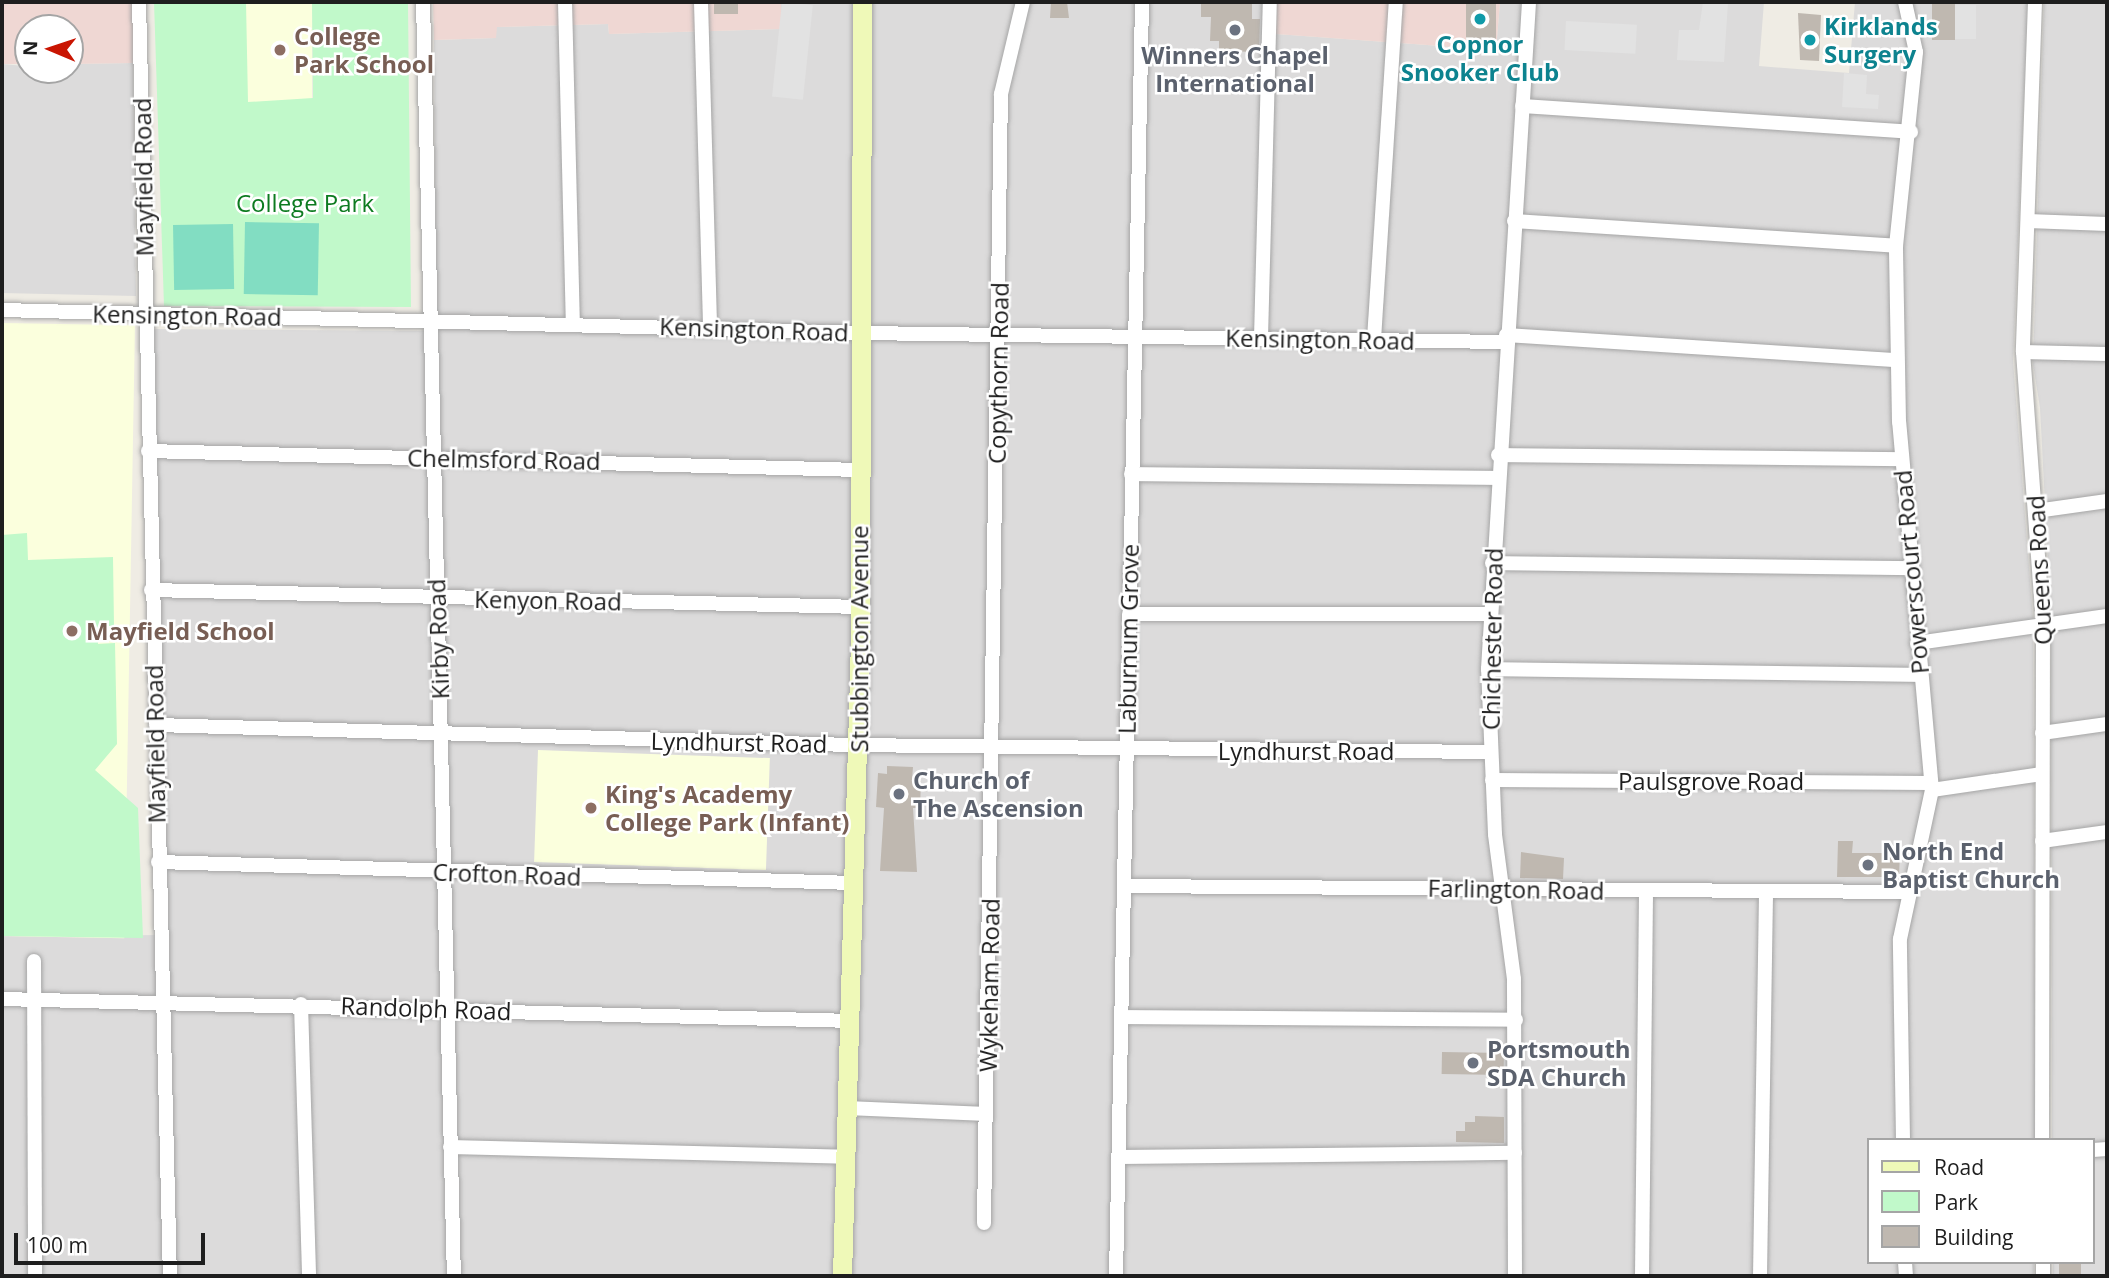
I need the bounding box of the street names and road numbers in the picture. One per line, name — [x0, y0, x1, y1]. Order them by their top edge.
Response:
street label: Mayfield Road — [127, 97, 159, 257]
street label: Copythorn Road — [982, 282, 1014, 464]
street label: Kensington Road — [92, 299, 282, 331]
street label: Kensington Road — [659, 311, 849, 347]
street label: Kensington Road — [1225, 323, 1415, 355]
street label: Chelmsford Road — [407, 443, 601, 475]
street label: Powerscourt Road — [1888, 469, 1934, 675]
street label: Queens Road — [2021, 494, 2057, 646]
street label: Stubbington Avenue — [845, 525, 873, 753]
street label: Laburnum Grove — [1112, 544, 1144, 734]
street label: Chichester Road — [1476, 548, 1508, 730]
street label: Kirby Road — [422, 578, 454, 700]
street label: Kenyon Road — [474, 584, 622, 616]
street label: Mayfield Road — [139, 664, 171, 824]
street label: Lyndhurst Road — [650, 726, 828, 758]
street label: Lyndhurst Road — [1218, 737, 1394, 765]
street label: Paulsgrove Road — [1618, 767, 1804, 795]
street label: Crofton Road — [432, 857, 582, 891]
street label: Farlington Road — [1427, 873, 1605, 905]
street label: Wykeham Road — [973, 898, 1005, 1072]
street label: Randolph Road — [340, 991, 512, 1025]

